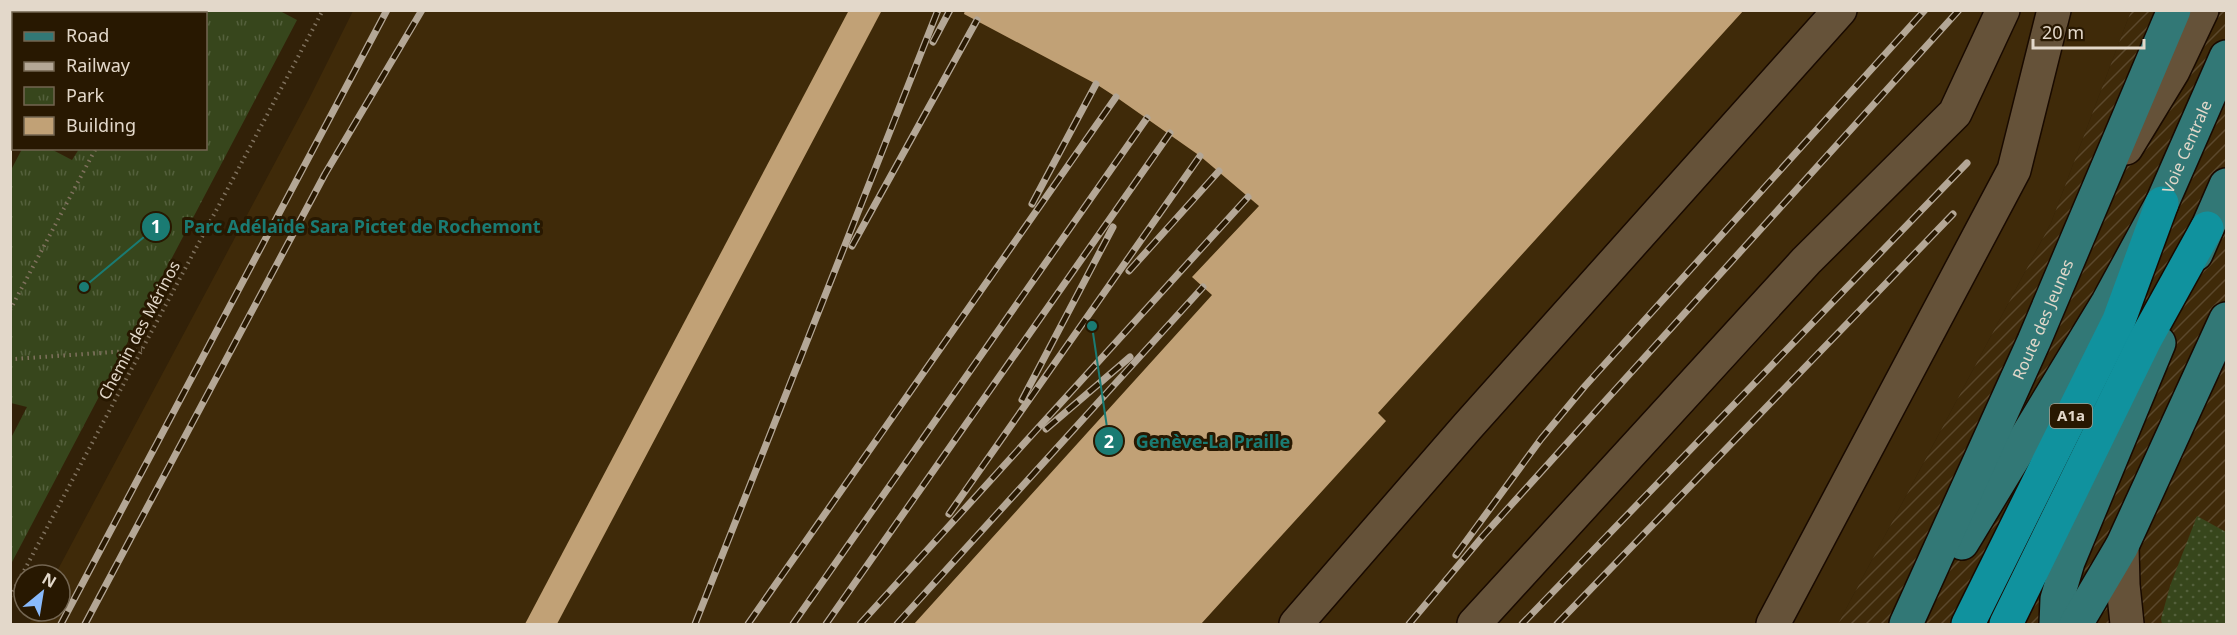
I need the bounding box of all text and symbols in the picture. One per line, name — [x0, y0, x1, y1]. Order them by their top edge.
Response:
legend — [12, 12, 207, 150]
scale bar — [2033, 12, 2144, 50]
text: 20 m — [2042, 20, 2084, 44]
text: Road — [66, 23, 109, 47]
text: Railway — [66, 53, 131, 77]
text: Park — [66, 83, 104, 107]
street label: Voie Centrale — [2157, 97, 2217, 197]
text: Building — [66, 113, 136, 137]
callout: Parc Adélaïde Sara Pictet de Rochemont — [141, 209, 552, 245]
text: 1 — [151, 214, 161, 238]
text: Parc Adélaïde Sara Pictet de Rochemont — [183, 214, 541, 238]
street label: Route des Jeunes — [2007, 256, 2078, 383]
street label: Chemin des Mérinos — [93, 257, 185, 403]
road number: A1a — [2050, 404, 2092, 428]
callout: Genève-La Praille — [1094, 423, 1303, 459]
text: 2 — [1104, 429, 1114, 453]
text: Genève-La Praille — [1136, 429, 1290, 453]
north arrow — [12, 563, 72, 623]
text: N — [38, 567, 61, 593]

